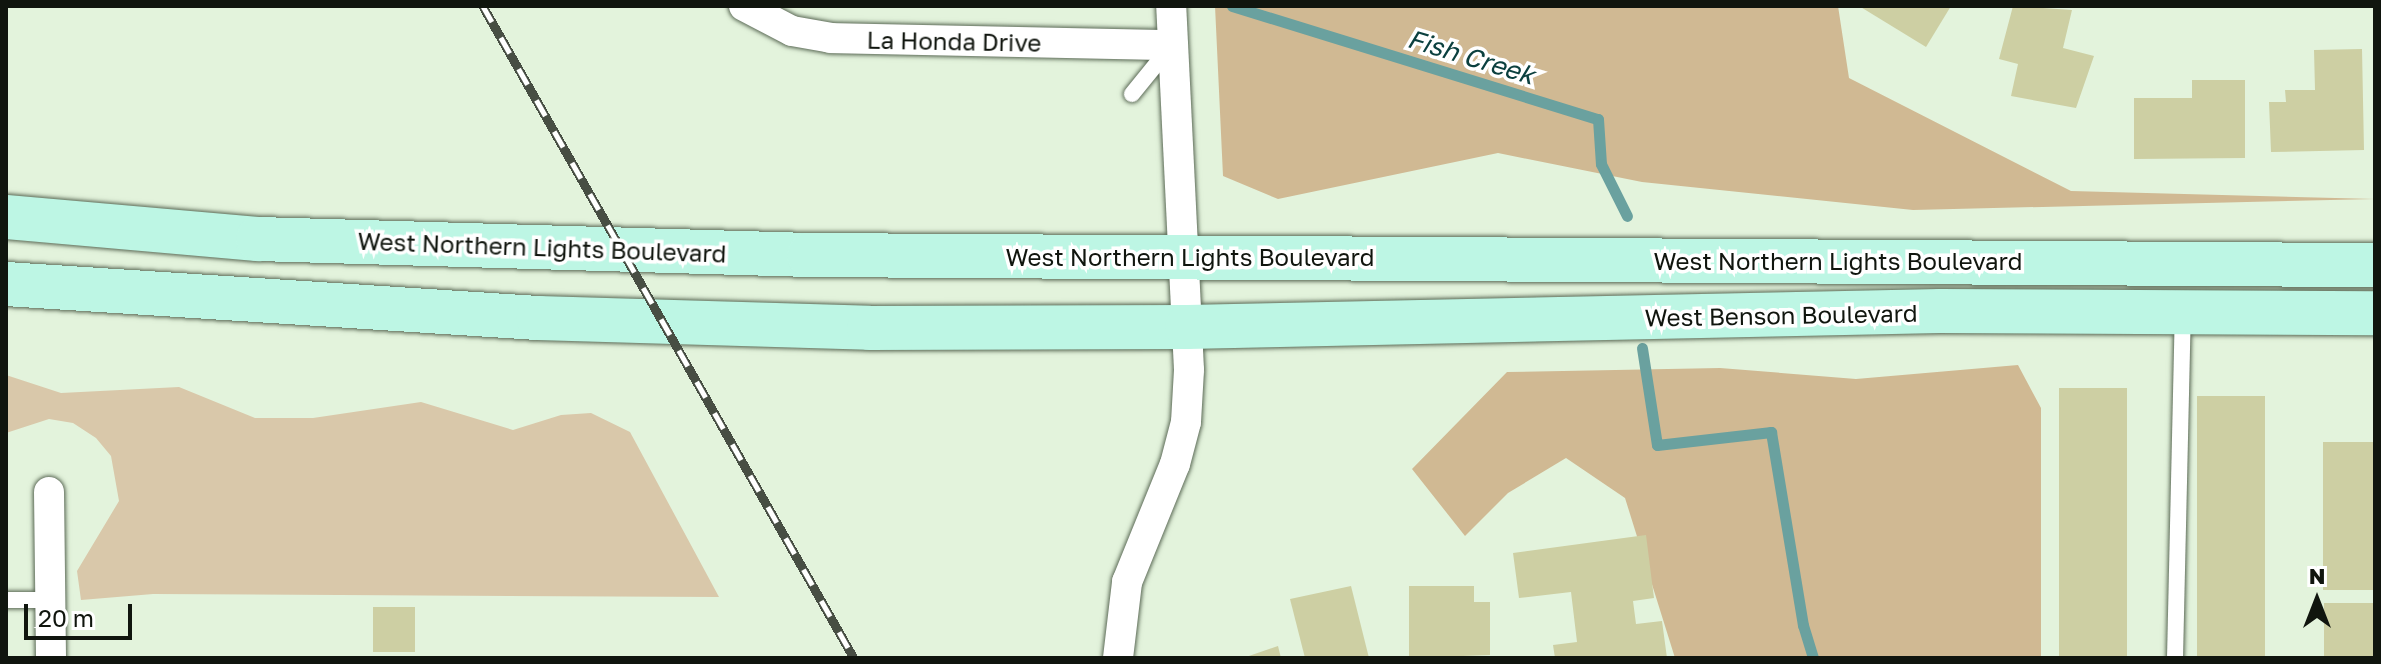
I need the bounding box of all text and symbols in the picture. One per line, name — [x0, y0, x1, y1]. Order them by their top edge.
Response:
water label: Fish Creek — [1404, 23, 1538, 91]
street label: La Honda Drive — [866, 25, 1042, 57]
street label: West Northern Lights Boulevard — [357, 226, 727, 268]
street label: West Northern Lights Boulevard — [1006, 243, 1374, 271]
street label: West Northern Lights Boulevard — [1654, 247, 2022, 275]
street label: West Benson Boulevard — [1644, 298, 1918, 332]
north arrow — [2277, 560, 2357, 640]
text: N — [2309, 562, 2325, 589]
scale bar — [28, 588, 136, 638]
text: 20 m — [38, 603, 94, 632]

